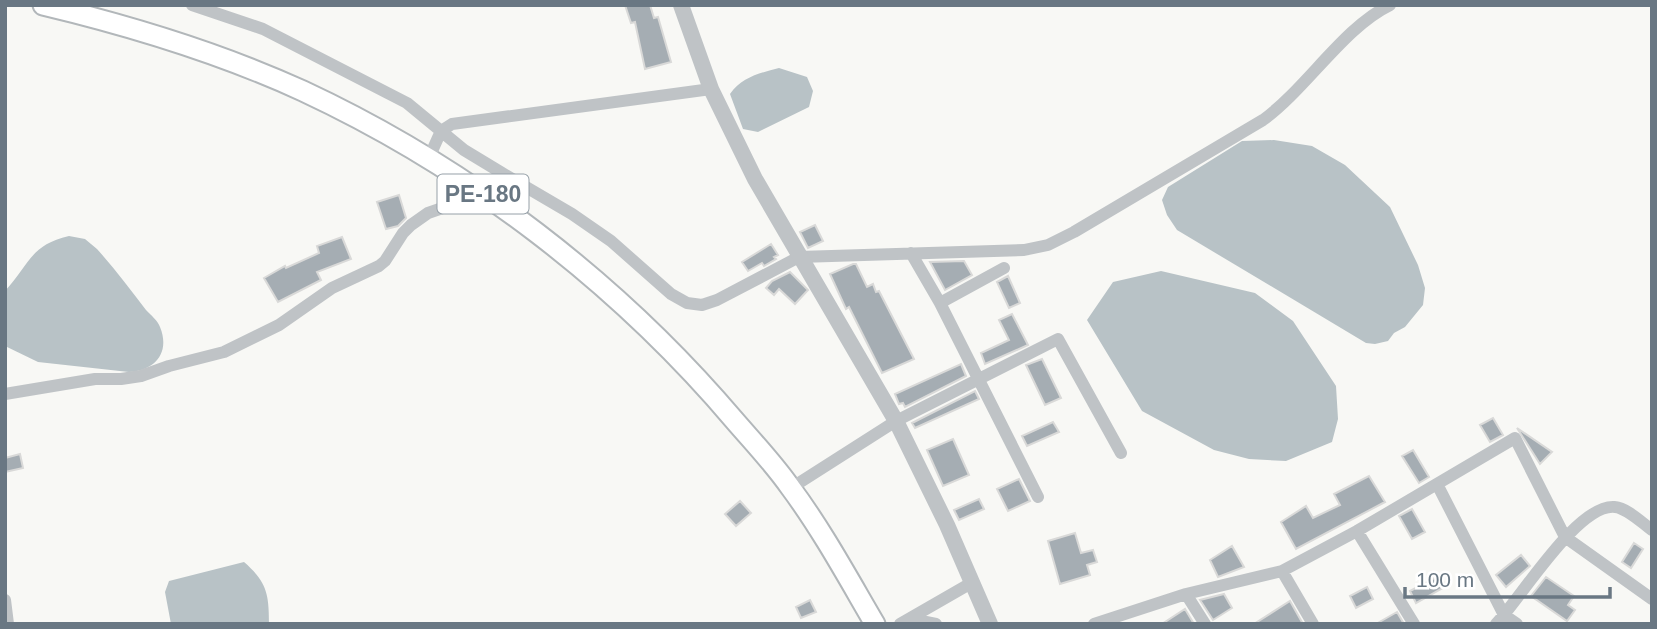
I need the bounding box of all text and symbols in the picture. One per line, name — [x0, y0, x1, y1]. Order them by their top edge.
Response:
road number: PE-180 — [438, 174, 528, 214]
scale bar — [1405, 556, 1610, 600]
text: 100 m — [1416, 568, 1474, 591]

